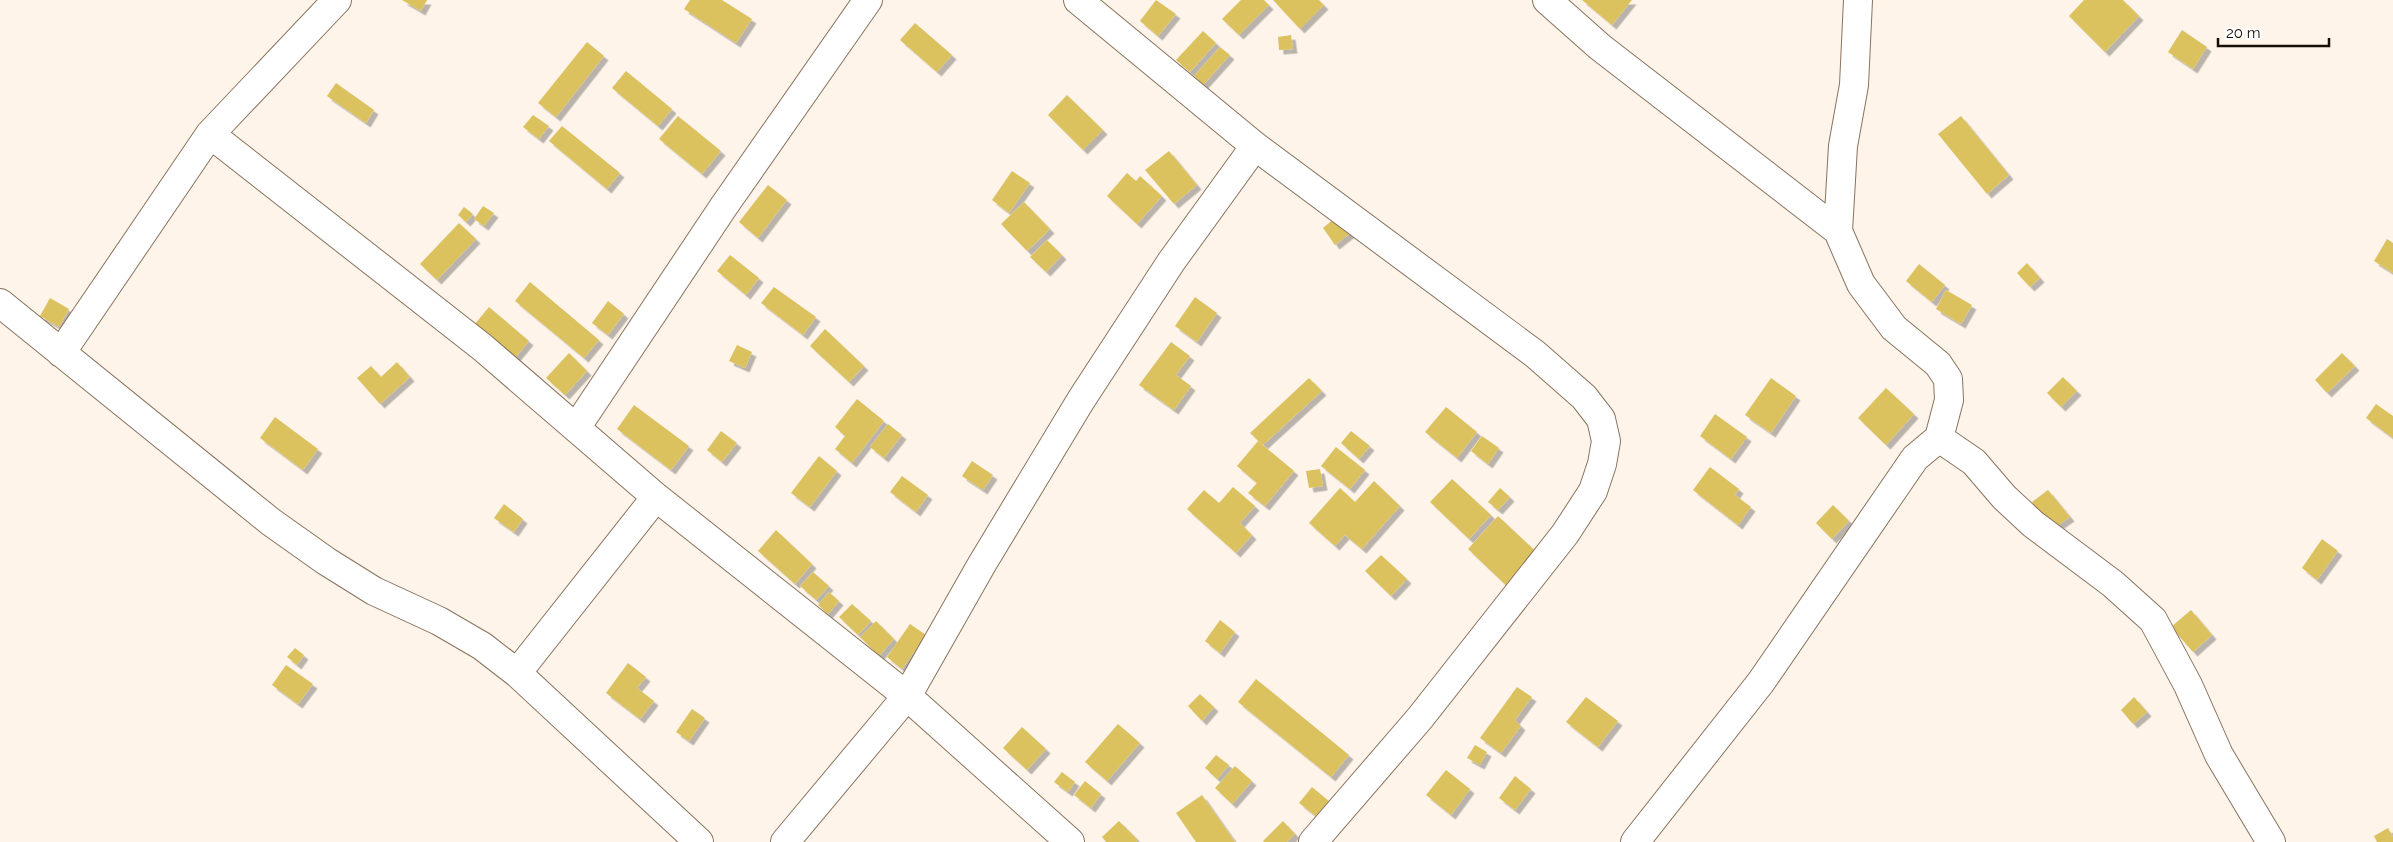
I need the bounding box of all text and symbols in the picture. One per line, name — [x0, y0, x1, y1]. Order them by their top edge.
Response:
scale bar — [2218, 15, 2329, 47]
text: 20 m — [2226, 24, 2261, 42]

